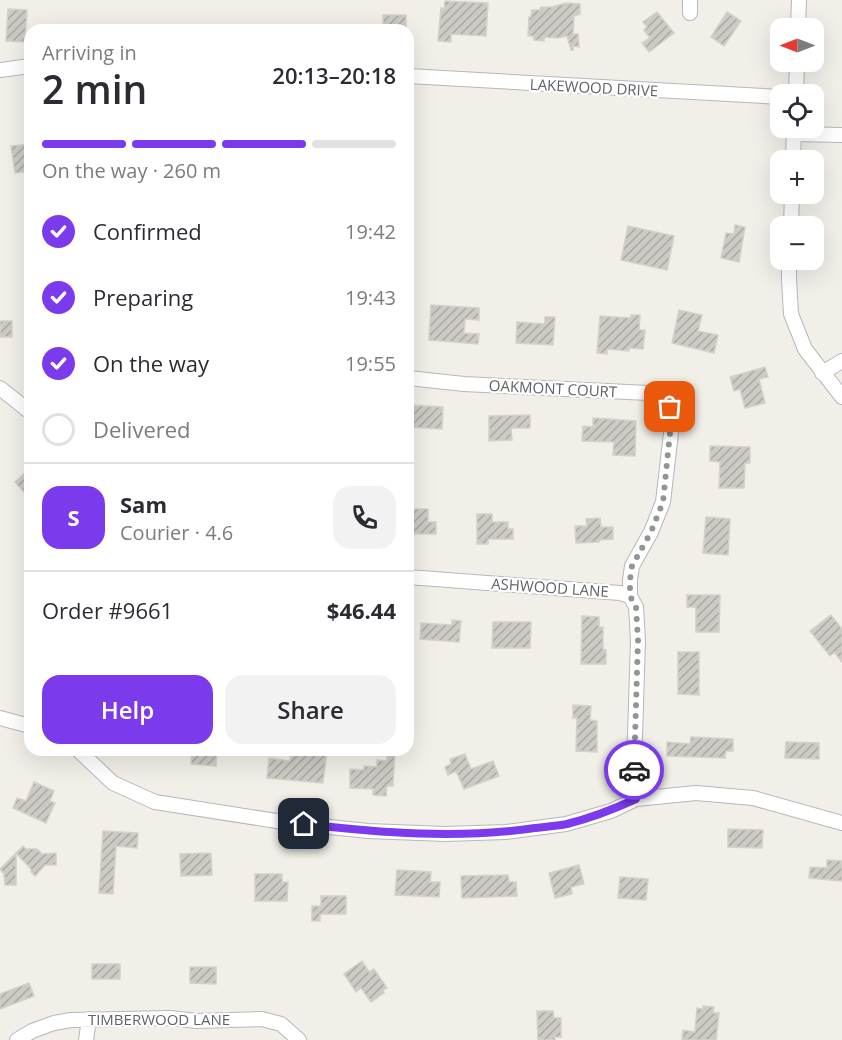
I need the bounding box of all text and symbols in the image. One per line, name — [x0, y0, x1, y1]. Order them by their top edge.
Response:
north arrow — [770, 18, 824, 72]
map controls — [770, 18, 824, 270]
text: Arriving in — [42, 39, 137, 66]
text: 20:13–20:18 — [272, 60, 396, 90]
text: 2 min — [42, 62, 147, 115]
street label: LAKEWOOD DRIVE — [529, 74, 659, 100]
button: locate — [770, 84, 824, 138]
button: + — [770, 150, 824, 204]
text: On the way · 260 m — [42, 157, 221, 184]
icon: check — [42, 215, 75, 248]
text: Confirmed — [93, 216, 202, 246]
button: − — [770, 216, 824, 270]
text: 19:42 — [345, 218, 396, 245]
icon: check — [42, 281, 75, 314]
text: Preparing — [93, 282, 193, 312]
text: 19:43 — [345, 284, 396, 311]
icon: check — [42, 347, 75, 380]
text: On the way — [93, 348, 209, 378]
text: 19:55 — [345, 350, 396, 377]
street label: OAKMONT COURT — [488, 375, 618, 401]
pin — [644, 381, 695, 432]
icon: bag — [653, 390, 686, 423]
text: Delivered — [93, 414, 191, 444]
button: phone — [333, 486, 396, 549]
text: Sam — [120, 489, 167, 519]
text: S — [67, 502, 80, 532]
text: Courier · 4.6 — [120, 519, 233, 546]
street label: ASHWOOD LANE — [491, 573, 609, 601]
text: Order #9661 — [42, 595, 173, 625]
text: $46.44 — [327, 595, 396, 625]
button: Help — [42, 675, 213, 744]
button: Share — [225, 675, 396, 744]
courier — [604, 740, 664, 800]
icon: car — [618, 754, 651, 787]
pin — [278, 798, 329, 849]
icon: home — [287, 807, 320, 840]
street label: TIMBERWOOD LANE — [88, 1009, 230, 1029]

